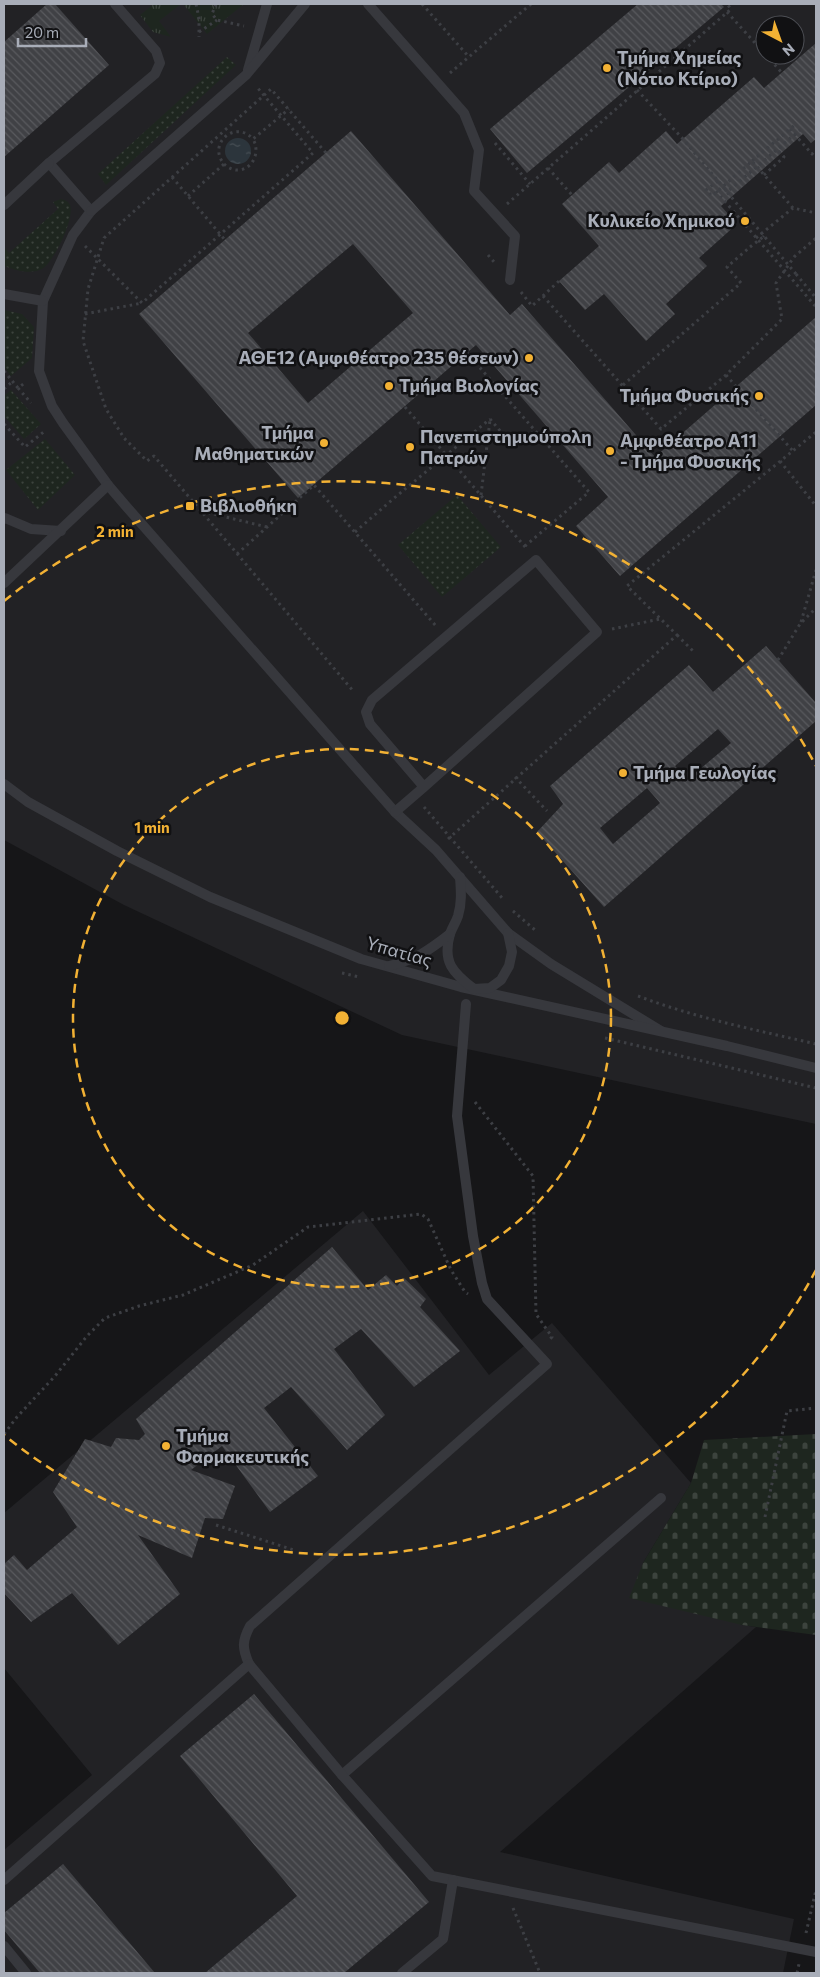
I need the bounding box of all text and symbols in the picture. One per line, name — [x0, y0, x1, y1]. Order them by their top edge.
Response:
scale bar — [18, 15, 85, 47]
north arrow — [755, 15, 805, 65]
text: 20 m — [25, 23, 59, 41]
text: N — [779, 40, 798, 60]
place label: Τμήμα Χημείας (Νότιο Κτίριο) — [617, 46, 742, 89]
marker: Τμήμα Χημείας (Νότιο Κτίριο) — [601, 62, 613, 74]
place label: Κυλικείο Χημικού — [587, 209, 735, 231]
marker: Κυλικείο Χημικού — [739, 215, 751, 227]
place label: ΑΘΕ12 (Αμφιθέατρο 235 θέσεων) — [238, 346, 519, 368]
marker: ΑΘΕ12 (Αμφιθέατρο 235 θέσεων) — [523, 352, 535, 364]
place label: Τμήμα Βιολογίας — [399, 374, 539, 396]
marker: Τμήμα Βιολογίας — [383, 380, 395, 392]
place label: Τμήμα Φυσικής — [619, 384, 749, 406]
marker: Τμήμα Φυσικής — [753, 390, 765, 402]
place label: Τμήμα Μαθηματικών — [194, 421, 314, 464]
place label: Πανεπιστημιούπολη Πατρών — [420, 425, 592, 468]
place label: Αμφιθέατρο Α11 - Τμήμα Φυσικής — [620, 429, 761, 472]
marker: Τμήμα Μαθηματικών — [318, 437, 330, 449]
marker: Πανεπιστημιούπολη Πατρών — [404, 441, 416, 453]
marker: Αμφιθέατρο Α11 - Τμήμα Φυσικής — [604, 445, 616, 457]
place label: Βιβλιοθήκη — [200, 494, 297, 516]
marker: Βιβλιοθήκη — [184, 500, 196, 512]
text: 2 min — [96, 522, 134, 540]
place label: Τμήμα Γεωλογίας — [633, 761, 777, 783]
marker: Τμήμα Γεωλογίας — [617, 767, 629, 779]
text: 1 min — [134, 818, 170, 836]
street label: Υπατίας — [364, 931, 435, 971]
centre of rings — [333, 1009, 351, 1027]
place label: Τμήμα Φαρμακευτικής — [176, 1424, 309, 1467]
marker: Τμήμα Φαρμακευτικής — [160, 1440, 172, 1452]

